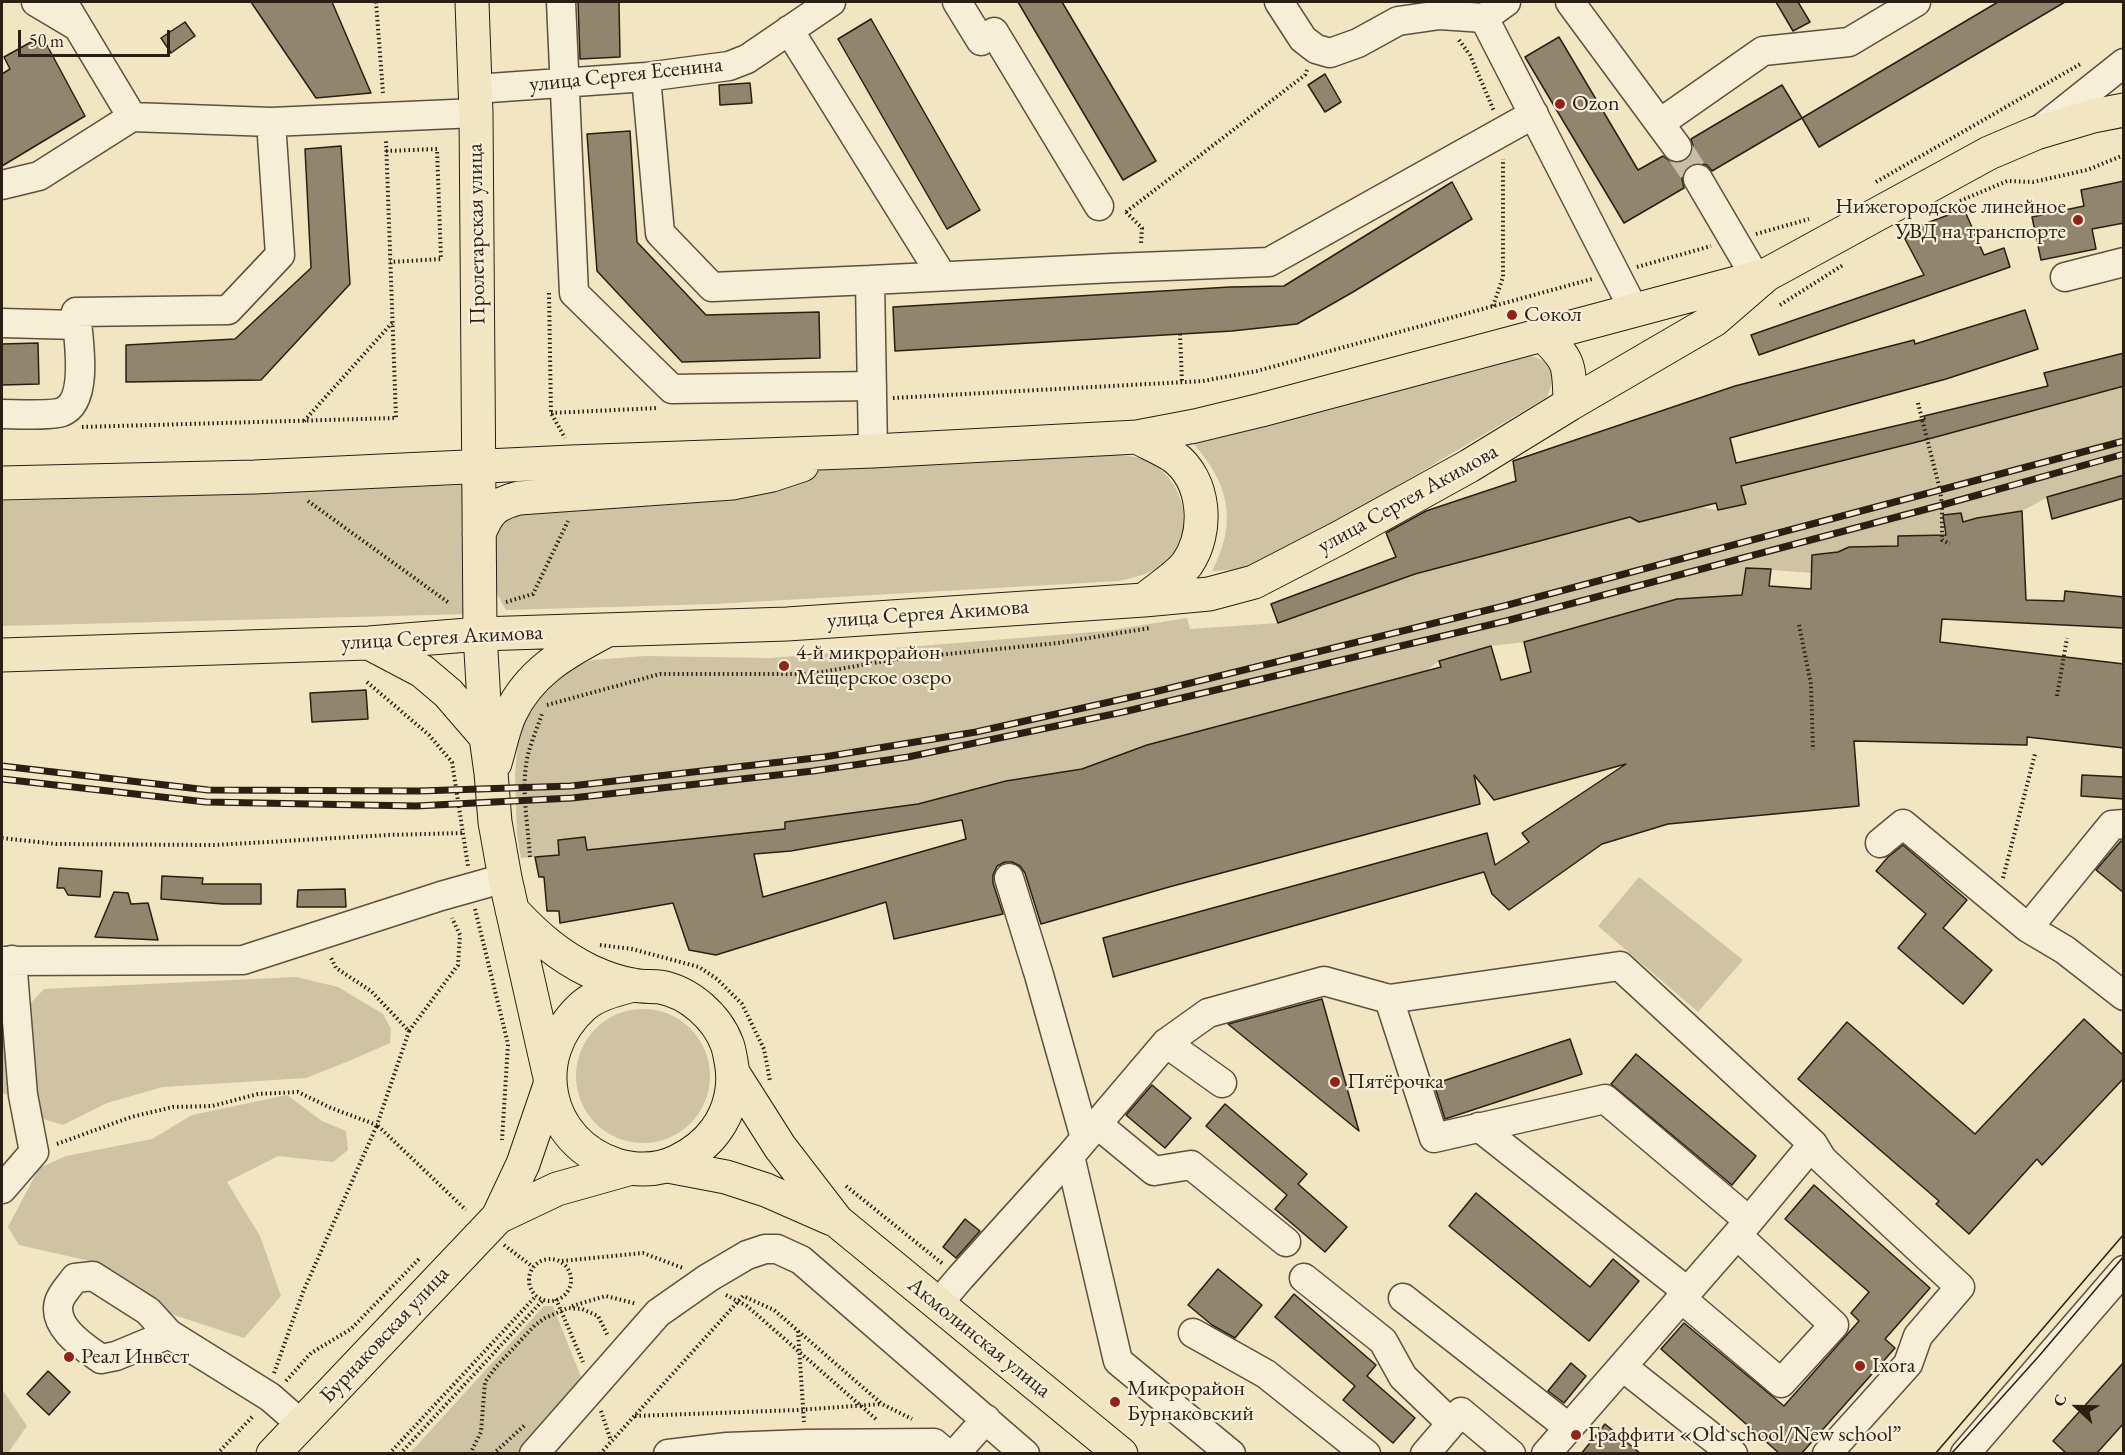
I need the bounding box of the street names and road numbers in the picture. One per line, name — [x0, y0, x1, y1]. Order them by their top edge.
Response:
street label: улица Сергея Есенина — [528, 52, 724, 98]
street label: Пролетарская улица — [462, 143, 492, 325]
street label: улица Сергея Акимова — [1313, 438, 1503, 560]
street label: улица Сергея Акимова — [826, 594, 1030, 634]
street label: улица Сергея Акимова — [340, 620, 544, 656]
street label: Бурнаковская улица — [315, 1261, 455, 1409]
street label: Акмолинская улица — [902, 1272, 1056, 1404]

